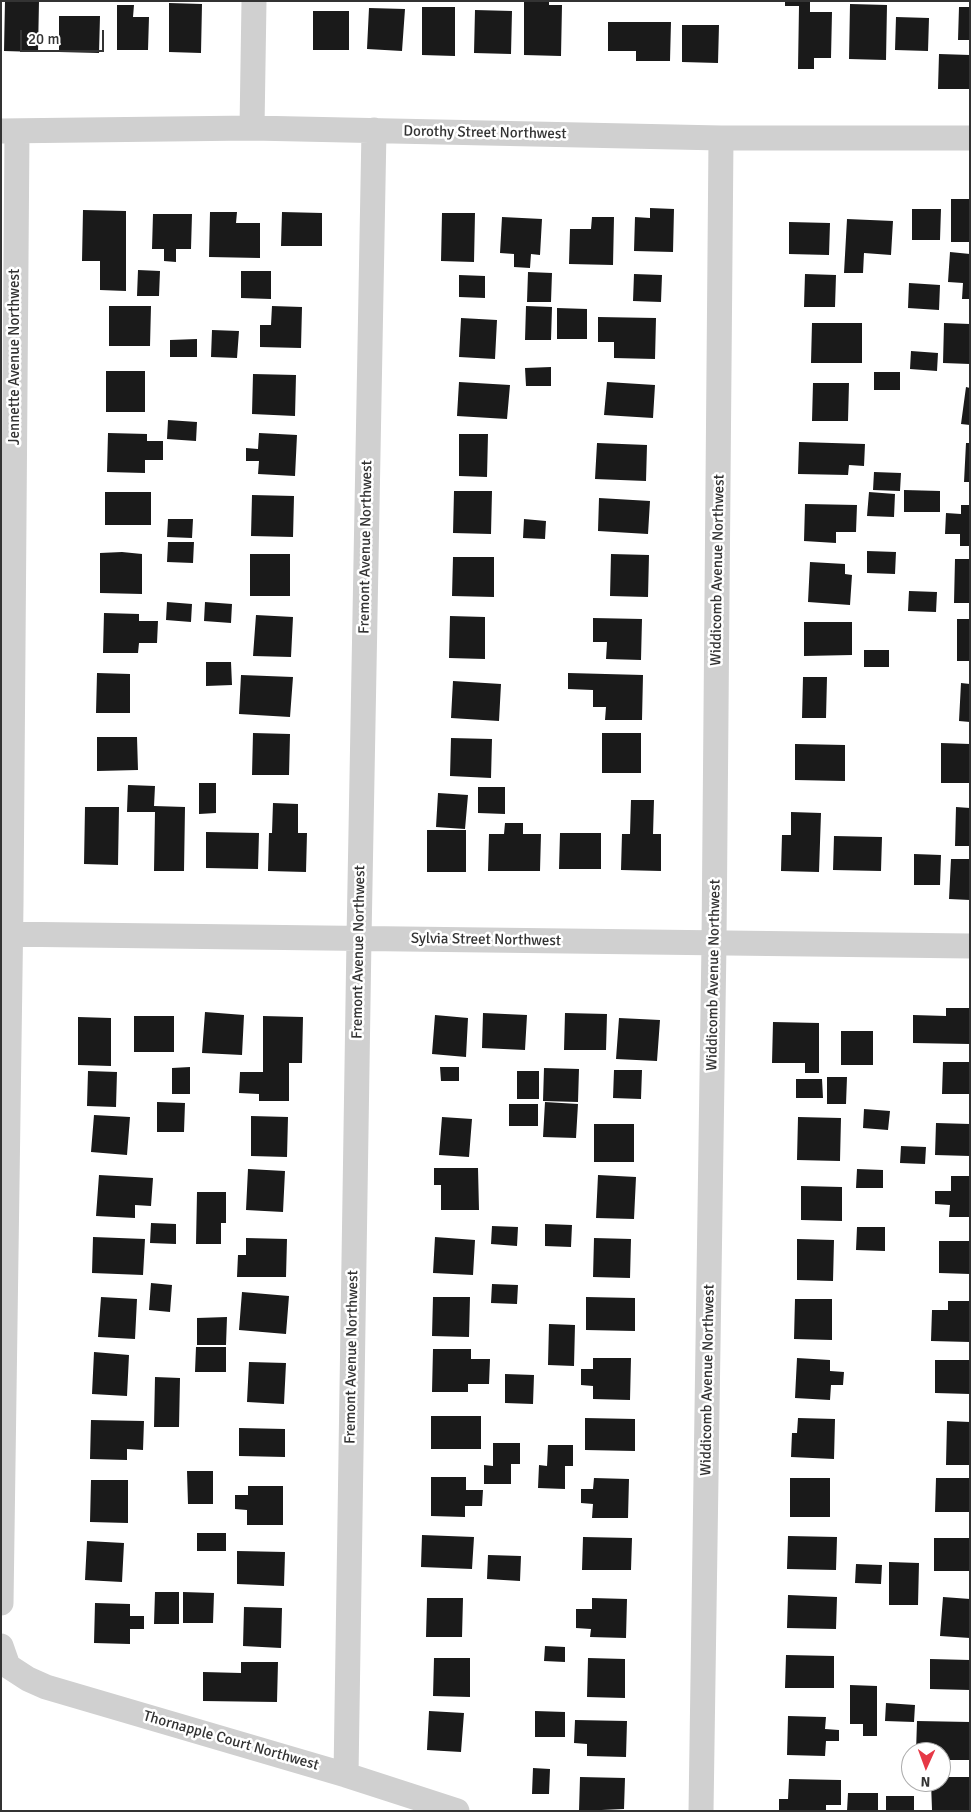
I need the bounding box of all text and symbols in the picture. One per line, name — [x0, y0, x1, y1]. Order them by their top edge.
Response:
scale bar — [22, 20, 106, 52]
text: 20 m — [28, 30, 59, 48]
street label: Dorothy Street Northwest — [403, 123, 567, 143]
street label: Jennette Avenue Northwest — [6, 269, 24, 445]
street label: Fremont Avenue Northwest — [355, 460, 377, 634]
street label: Widdicomb Avenue Northwest — [707, 474, 729, 666]
street label: Fremont Avenue Northwest — [348, 865, 370, 1039]
street label: Widdicomb Avenue Northwest — [703, 879, 725, 1071]
street label: Sylvia Street Northwest — [411, 930, 561, 950]
street label: Fremont Avenue Northwest — [341, 1270, 363, 1444]
street label: Widdicomb Avenue Northwest — [697, 1284, 719, 1476]
street label: Thornapple Court Northwest — [141, 1707, 321, 1775]
north arrow — [901, 1742, 951, 1792]
text: N — [920, 1773, 931, 1790]

